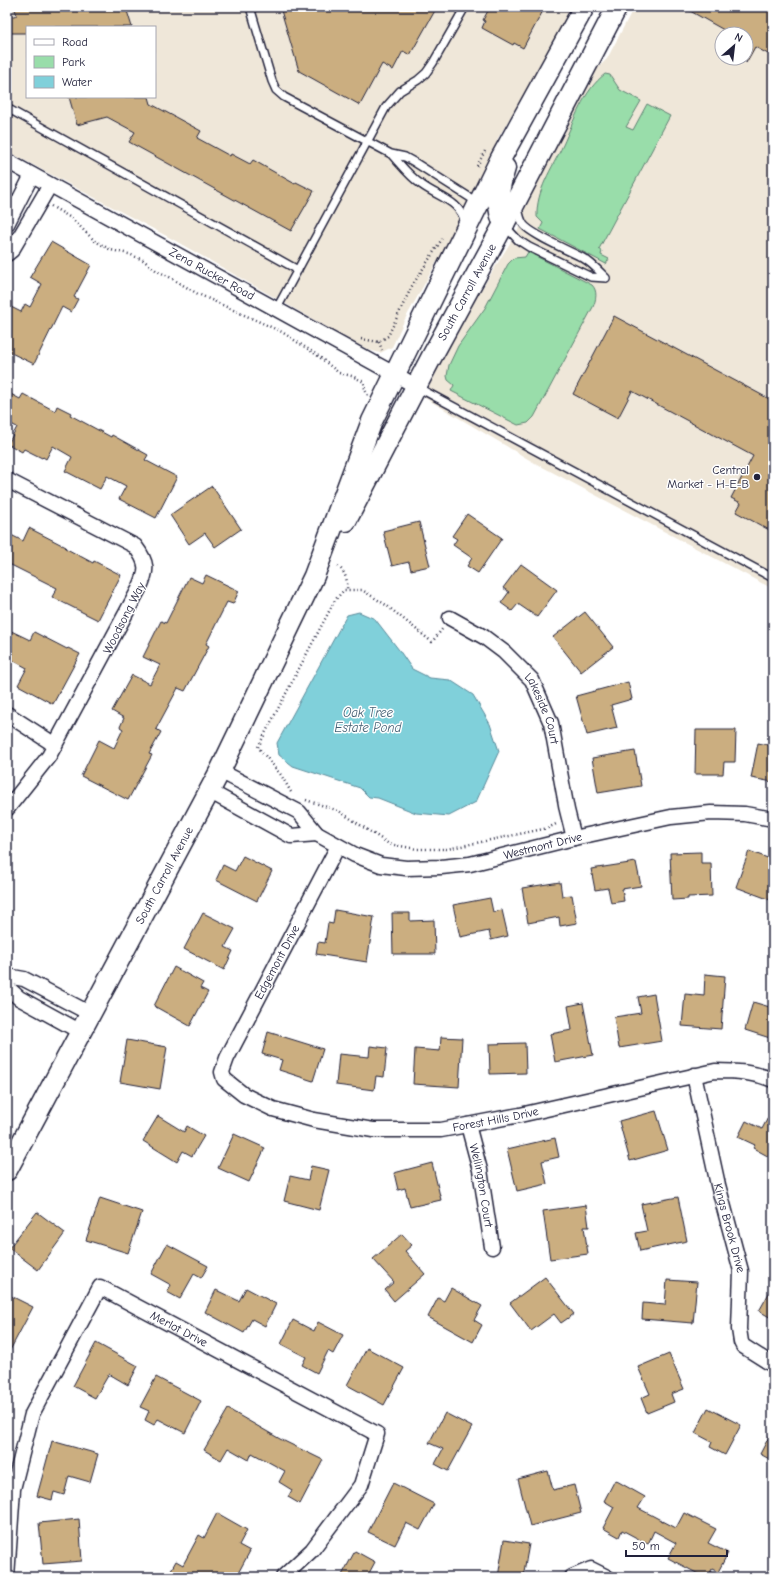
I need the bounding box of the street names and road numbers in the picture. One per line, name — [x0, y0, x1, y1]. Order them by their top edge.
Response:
street label: South Carroll Avenue — [435, 241, 499, 343]
street label: Zena Rucker Road — [167, 245, 257, 303]
street label: Woodsong Way — [100, 579, 148, 656]
street label: Lakeside Court — [522, 670, 562, 746]
street label: South Carroll Avenue — [133, 824, 196, 926]
street label: Westmont Drive — [502, 829, 583, 862]
street label: Edgemont Drive — [252, 922, 302, 1002]
street label: Forest Hills Drive — [451, 1104, 540, 1135]
street label: Wellington Court — [466, 1142, 496, 1229]
street label: Kings Brook Drive — [711, 1182, 748, 1274]
street label: Merlot Drive — [148, 1308, 210, 1350]

